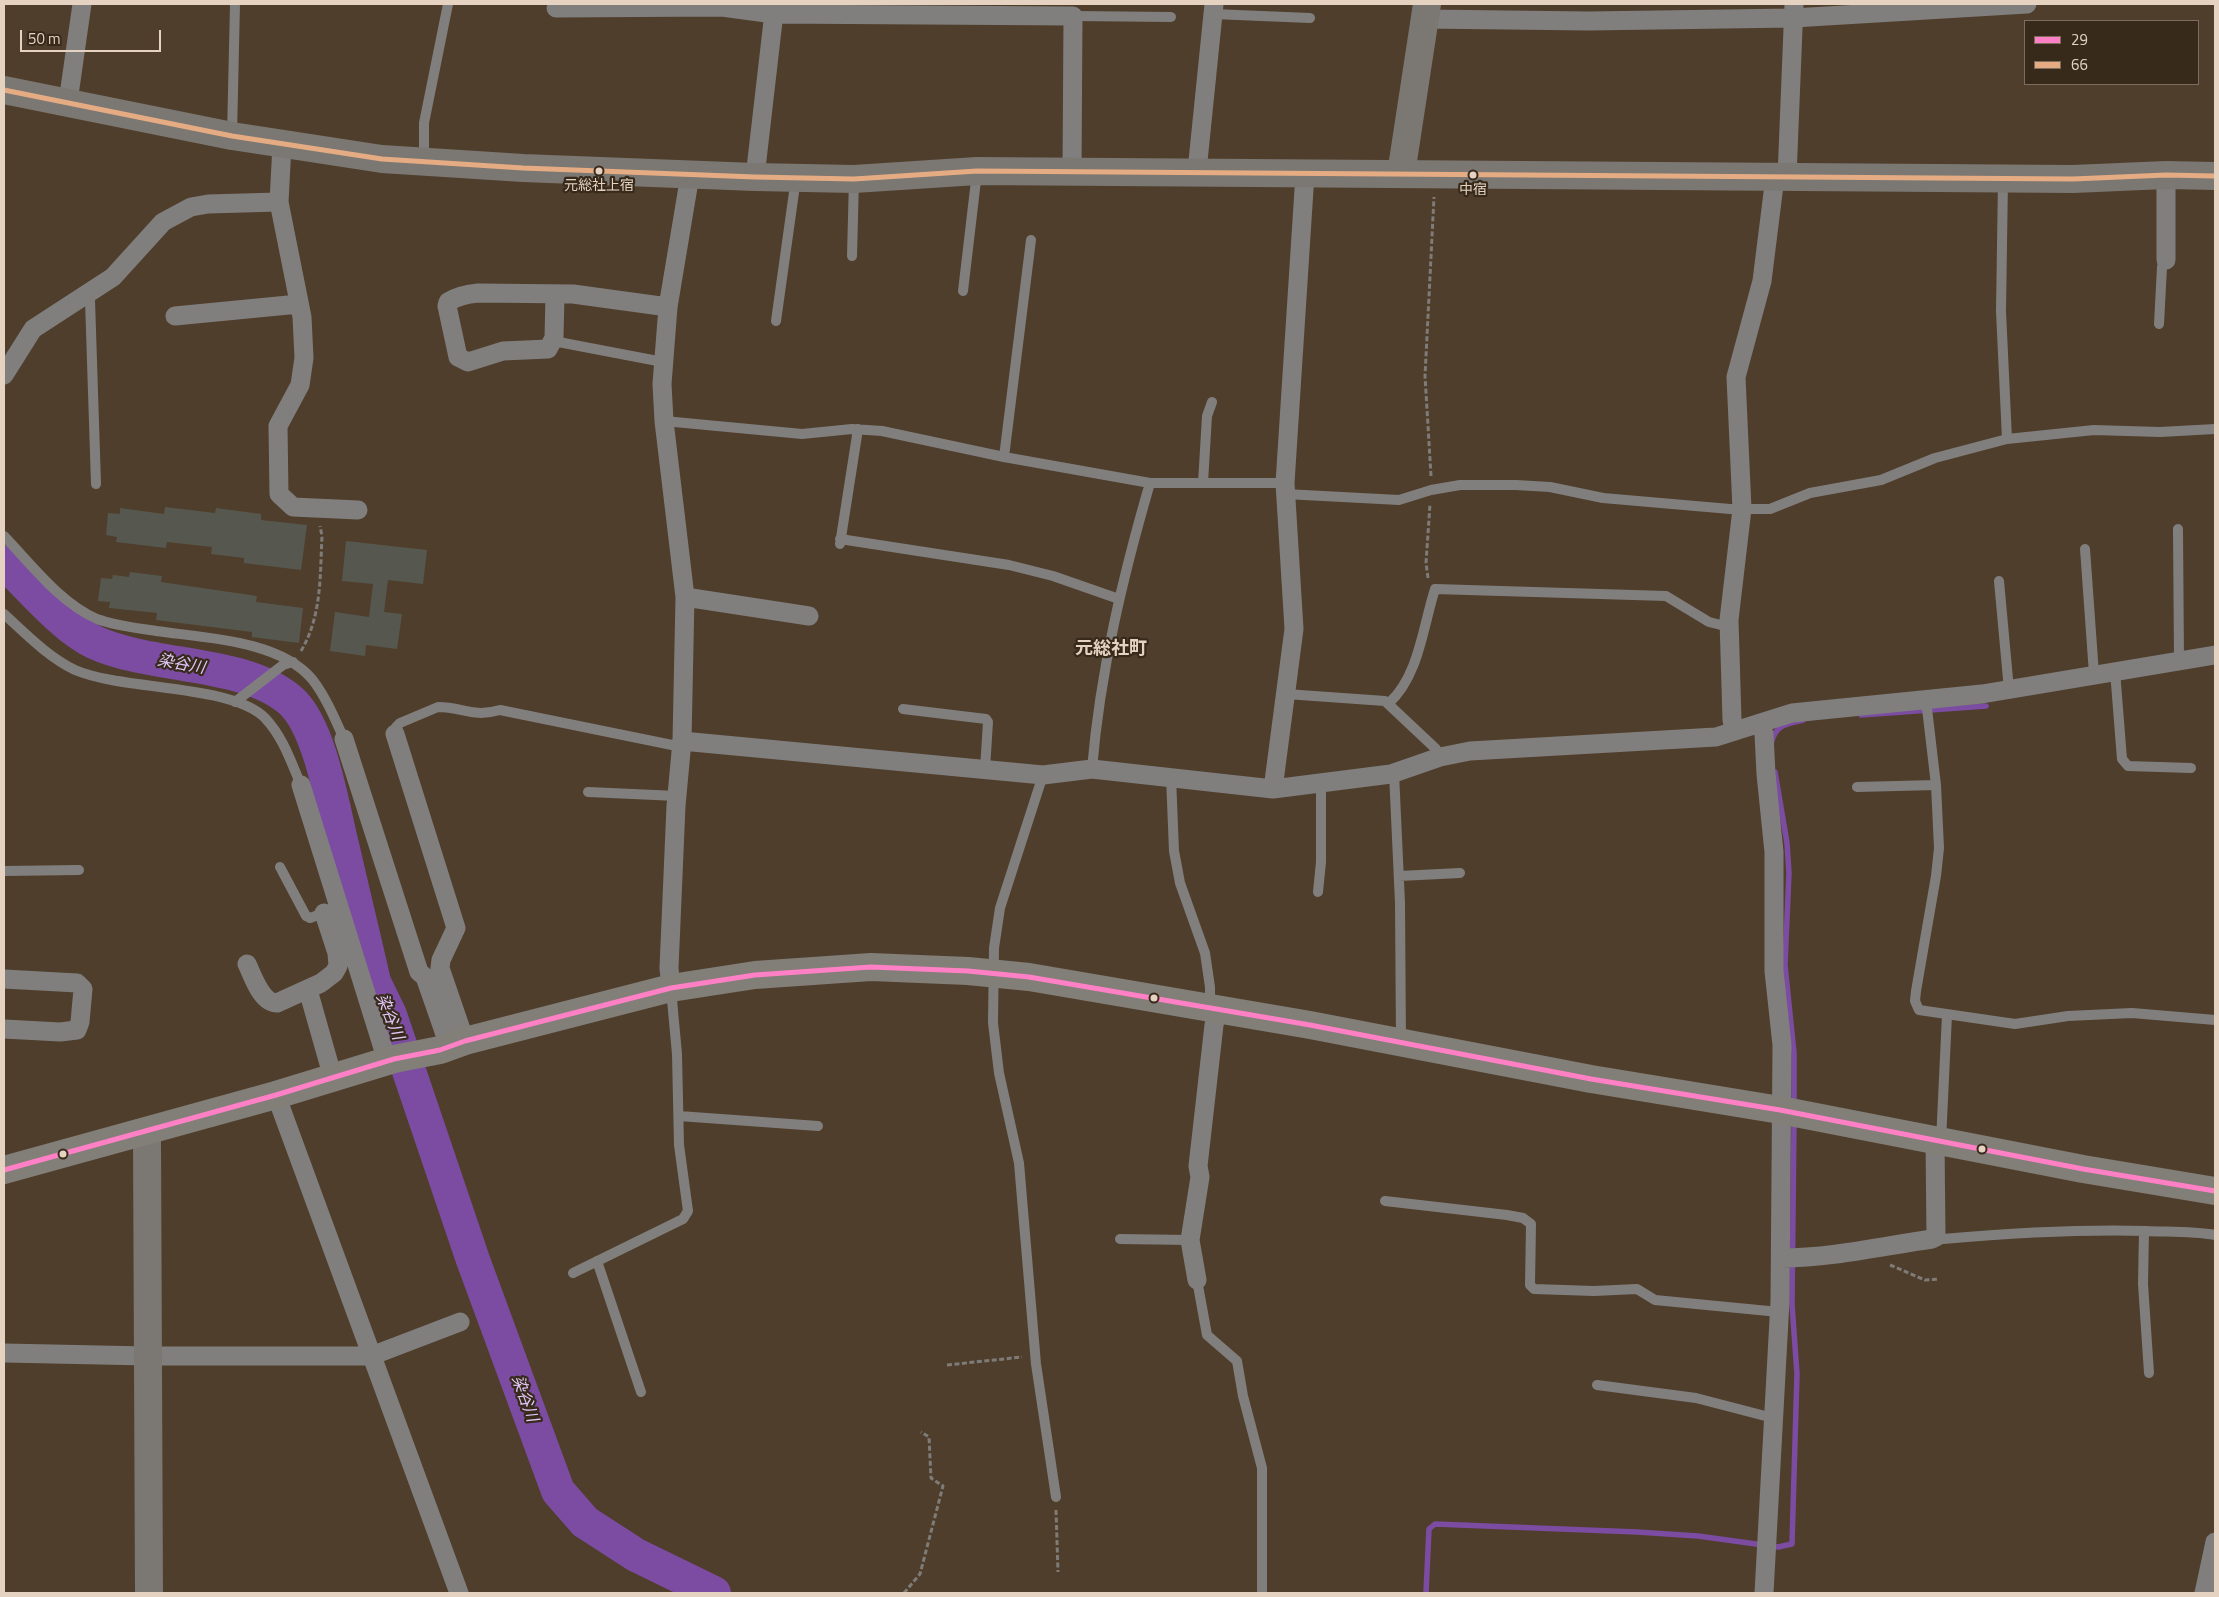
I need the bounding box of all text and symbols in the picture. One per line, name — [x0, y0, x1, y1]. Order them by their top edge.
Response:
scale bar — [22, 20, 164, 52]
legend — [2024, 20, 2199, 85]
text: 50 m — [28, 27, 61, 50]
text: 29 — [2071, 28, 2088, 51]
text: 66 — [2071, 53, 2088, 76]
marker: 元総社上宿 — [594, 166, 604, 176]
marker: 中宿 — [1468, 170, 1478, 180]
place label: 元総社上宿 — [564, 179, 634, 195]
place label: 中宿 — [1459, 183, 1487, 199]
district label: 元総社町 — [1075, 639, 1147, 661]
water label: 染谷川 — [156, 651, 206, 679]
water label: 染谷川 — [371, 991, 407, 1043]
unlabelled marker — [1149, 993, 1159, 1003]
unlabelled marker — [1977, 1144, 1987, 1154]
unlabelled marker — [58, 1149, 68, 1159]
water label: 染谷川 — [507, 1373, 541, 1425]

